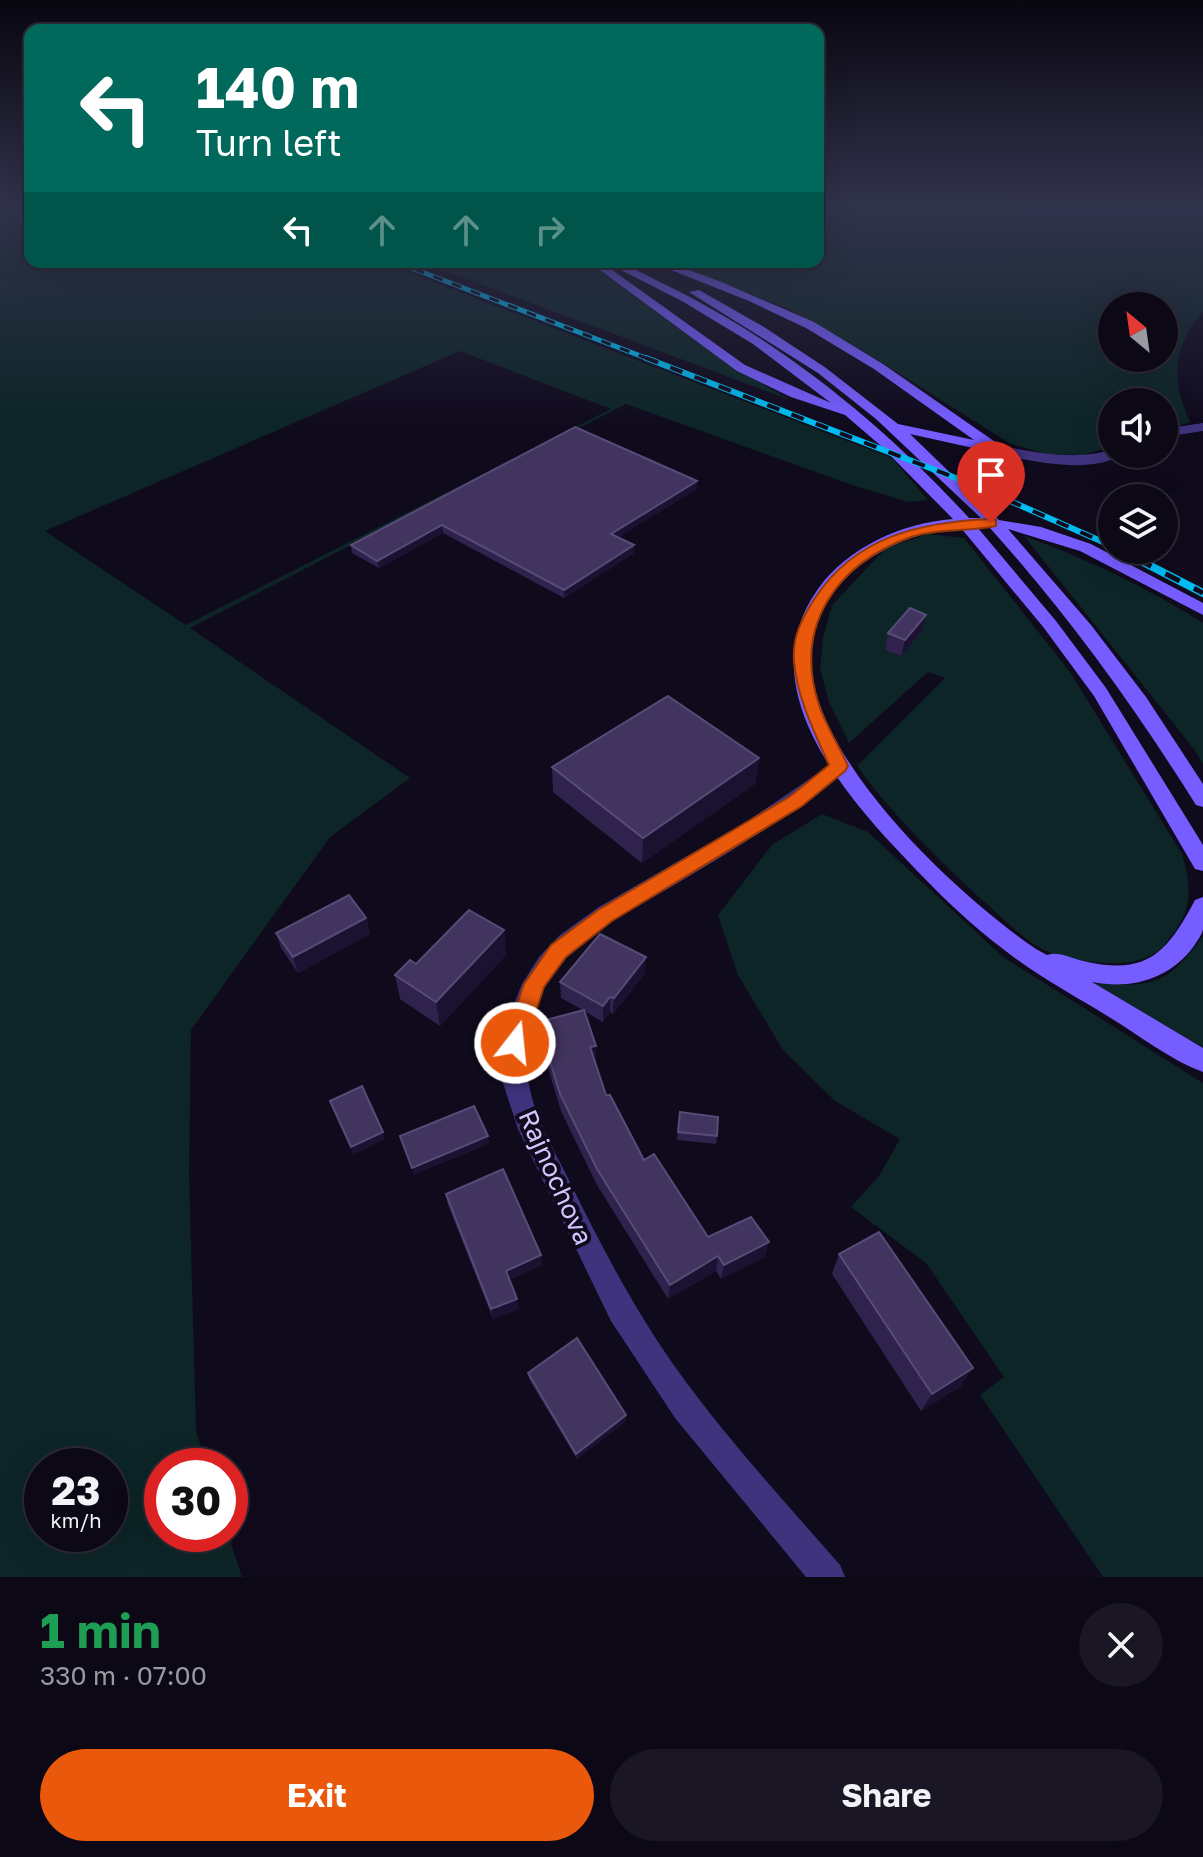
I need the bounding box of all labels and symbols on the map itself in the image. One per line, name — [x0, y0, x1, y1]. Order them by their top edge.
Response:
north arrow — [1098, 292, 1178, 372]
pin — [957, 441, 1025, 523]
position arrow — [473, 1001, 557, 1085]
street label: Rajnochova — [512, 1105, 600, 1249]
speed limit sign: 30 — [144, 1448, 248, 1552]

